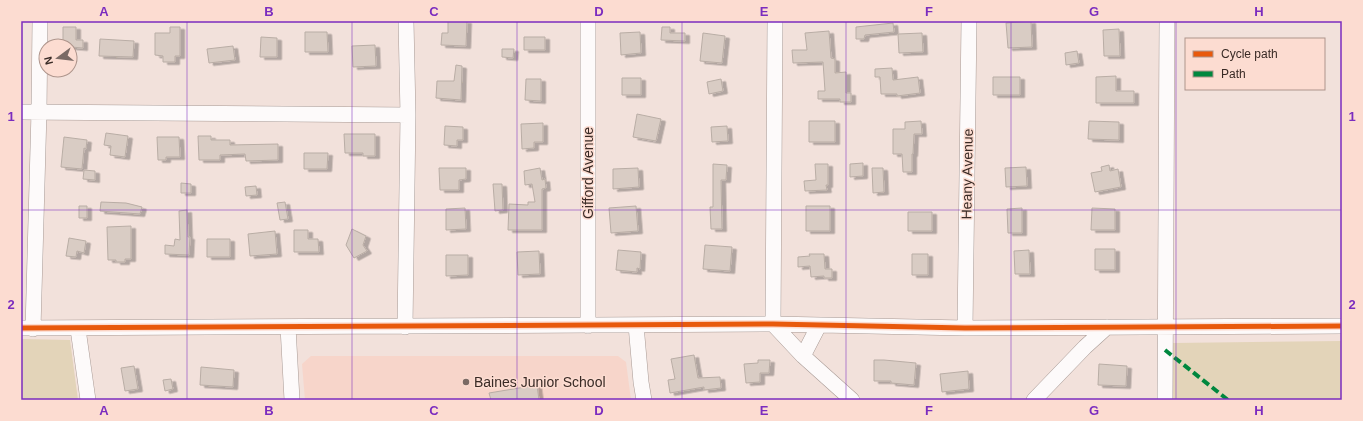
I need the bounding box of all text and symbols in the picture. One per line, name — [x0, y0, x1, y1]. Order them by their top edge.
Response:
text: A — [99, 4, 109, 19]
text: B — [264, 4, 274, 19]
text: C — [429, 4, 439, 19]
text: D — [594, 4, 604, 19]
text: E — [760, 4, 769, 19]
text: F — [925, 4, 933, 19]
text: G — [1089, 4, 1099, 19]
text: H — [1254, 4, 1264, 19]
north arrow — [38, 38, 78, 78]
legend — [1185, 38, 1325, 90]
text: Cycle path — [1221, 47, 1278, 61]
text: N — [42, 55, 55, 66]
text: Path — [1221, 67, 1246, 81]
text: 1 — [7, 109, 15, 124]
text: 1 — [1348, 109, 1356, 124]
street label: Gifford Avenue — [580, 127, 596, 219]
street label: Heany Avenue — [958, 128, 976, 220]
text: 2 — [7, 297, 15, 312]
text: 2 — [1348, 297, 1356, 312]
place label: Baines Junior School — [474, 374, 606, 390]
marker: Baines Junior School — [461, 377, 471, 387]
text: A — [99, 403, 109, 418]
text: B — [264, 403, 274, 418]
text: C — [429, 403, 439, 418]
text: D — [594, 403, 604, 418]
text: E — [760, 403, 769, 418]
text: F — [925, 403, 933, 418]
text: G — [1089, 403, 1099, 418]
text: H — [1254, 403, 1264, 418]

